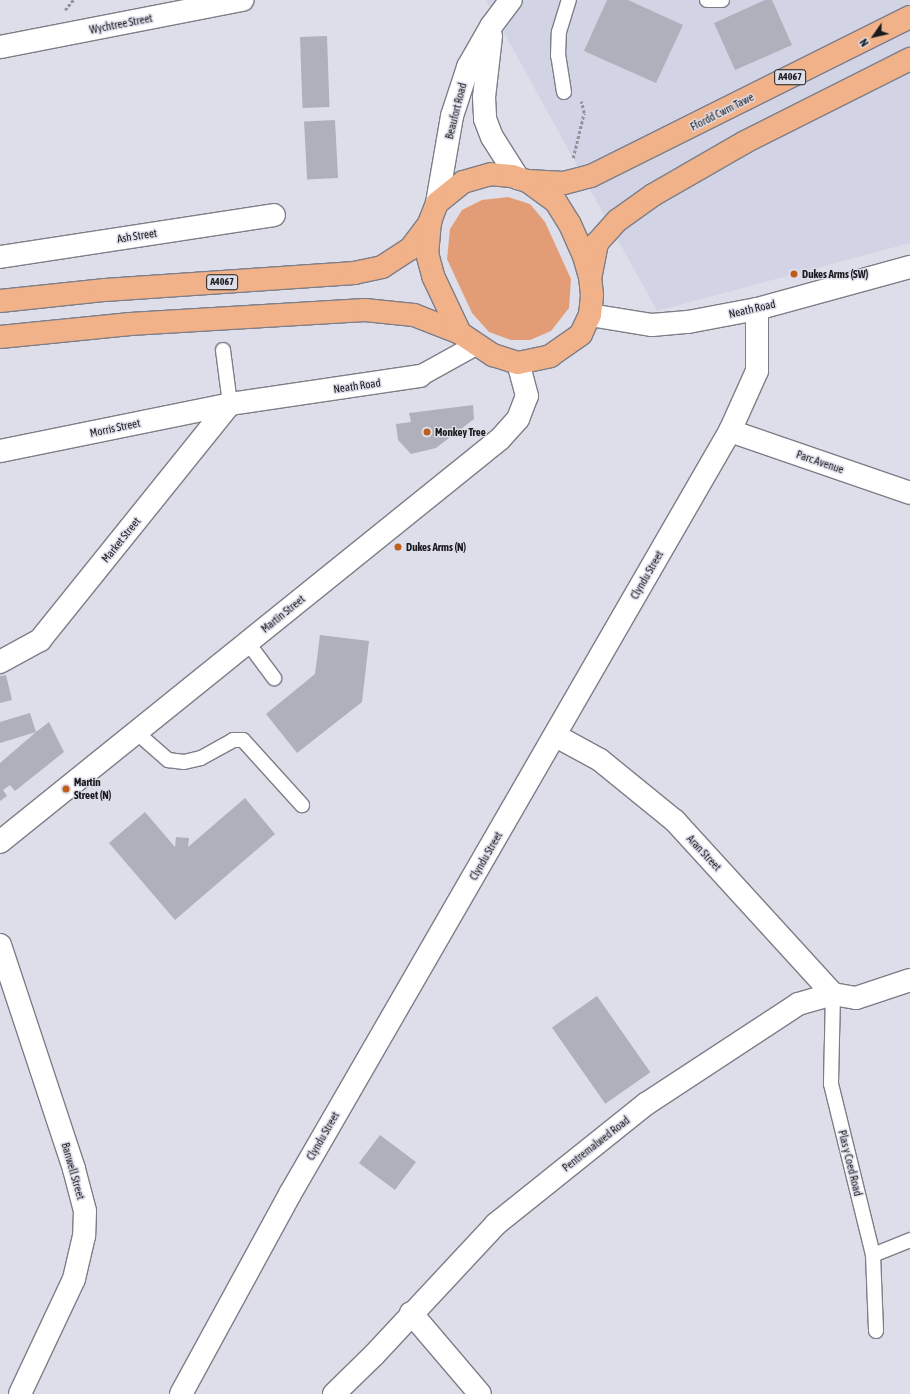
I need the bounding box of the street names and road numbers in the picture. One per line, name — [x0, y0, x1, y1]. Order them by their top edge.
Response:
street label: Wychtree Street — [88, 11, 154, 37]
road number: A4067 — [774, 69, 806, 85]
street label: Beaufort Road — [443, 81, 469, 141]
street label: Ffordd Cwm Tawe — [688, 90, 756, 134]
street label: Ash Street — [116, 226, 158, 246]
road number: A4067 — [206, 274, 238, 290]
street label: Neath Road — [727, 297, 777, 321]
street label: Neath Road — [333, 376, 381, 396]
street label: Morris Street — [89, 416, 141, 440]
street label: Parc Avenue — [794, 448, 846, 476]
street label: Market Street — [99, 515, 143, 565]
street label: Clyndu Street — [628, 548, 666, 602]
street label: Martin Street — [259, 592, 307, 636]
street label: Clyndu Street — [467, 829, 505, 883]
street label: Aran Street — [684, 832, 724, 874]
street label: Clyndu Street — [304, 1109, 342, 1163]
street label: Pentremalwed Road — [560, 1114, 632, 1174]
street label: Plas y Coed Road — [835, 1129, 865, 1197]
street label: Banwell Street — [59, 1141, 87, 1201]

